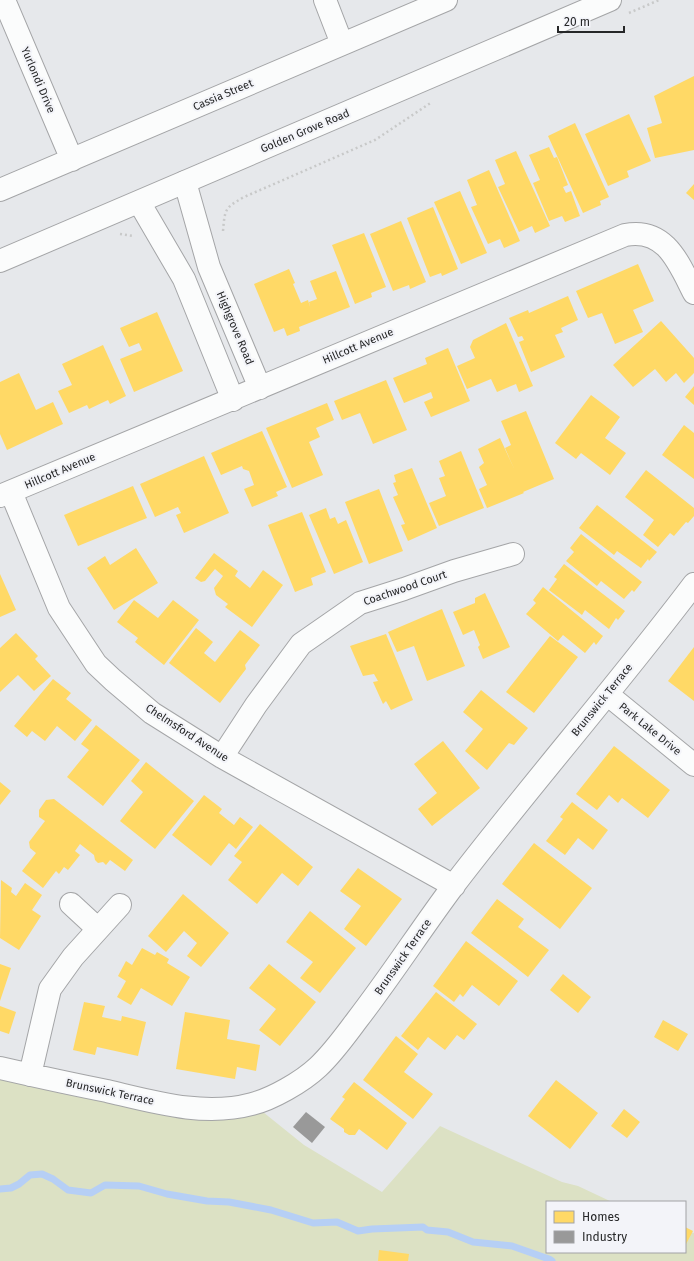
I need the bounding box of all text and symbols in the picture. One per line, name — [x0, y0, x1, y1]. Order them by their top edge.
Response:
scale bar — [558, 8, 624, 34]
text: 20 m — [564, 15, 590, 29]
street label: Yurlondi Drive — [18, 45, 58, 115]
street label: Cassia Street — [191, 77, 255, 113]
street label: Golden Grove Road — [259, 106, 351, 156]
street label: Highgrove Road — [214, 289, 256, 367]
street label: Hillcott Avenue — [321, 325, 395, 367]
street label: Hillcott Avenue — [23, 450, 97, 492]
street label: Coachwood Court — [362, 568, 448, 608]
street label: Brunswick Terrace — [569, 661, 635, 739]
street label: Park Lake Drive — [616, 700, 684, 758]
street label: Chelmsford Avenue — [143, 701, 231, 765]
street label: Brunswick Terrace — [372, 916, 434, 998]
street label: Brunswick Terrace — [65, 1076, 155, 1108]
legend — [546, 1201, 686, 1253]
text: Homes — [582, 1210, 620, 1224]
text: Industry — [582, 1230, 627, 1244]

